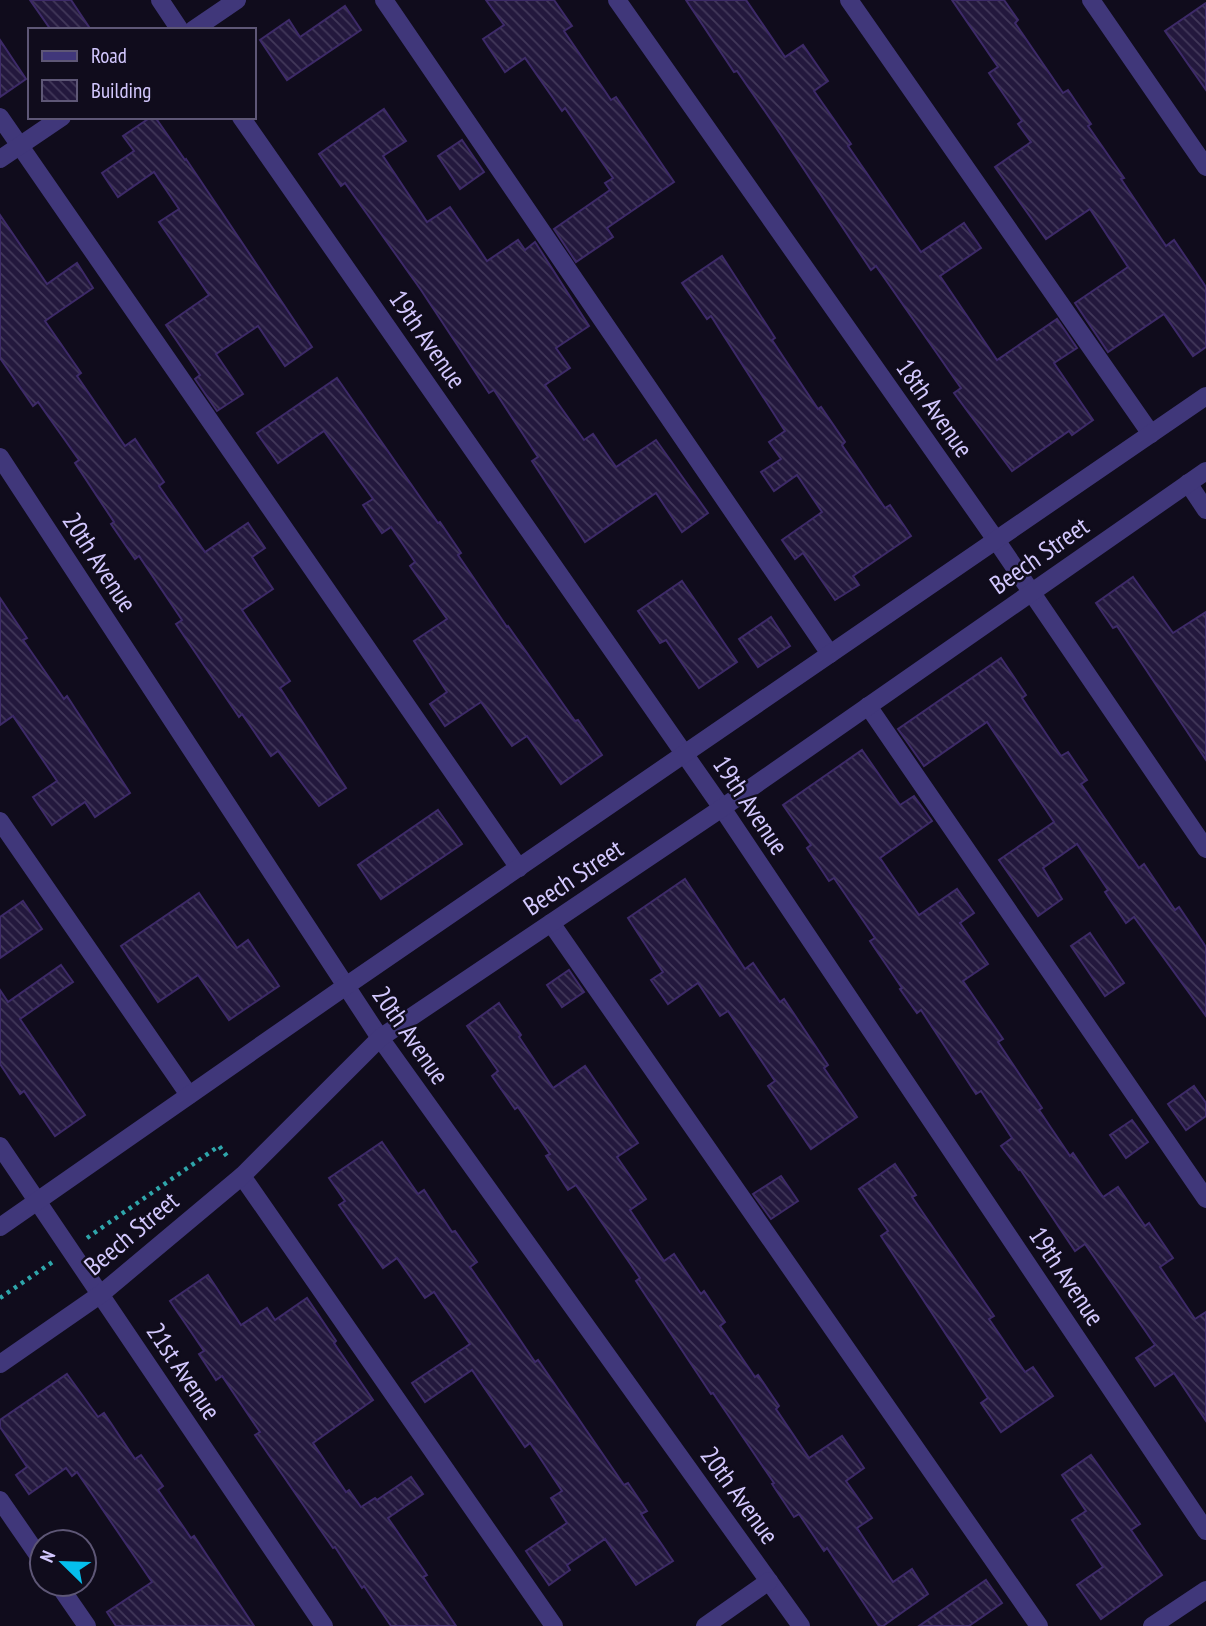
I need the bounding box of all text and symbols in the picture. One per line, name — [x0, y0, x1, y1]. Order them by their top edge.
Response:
legend — [28, 28, 256, 119]
text: Road — [91, 42, 127, 69]
text: Building — [91, 77, 151, 104]
street label: 19th Avenue — [382, 283, 474, 395]
street label: 18th Avenue — [889, 352, 981, 464]
street label: 20th Avenue — [56, 506, 144, 618]
street label: Beech Street — [983, 509, 1095, 601]
street label: 19th Avenue — [706, 749, 796, 861]
street label: Beech Street — [517, 832, 629, 922]
street label: 20th Avenue — [365, 979, 457, 1091]
street label: Beech Street — [77, 1184, 185, 1282]
street label: 19th Avenue — [1022, 1220, 1112, 1332]
street label: 21st Avenue — [140, 1316, 228, 1426]
street label: 20th Avenue — [694, 1440, 786, 1550]
north arrow — [28, 1528, 98, 1598]
text: N — [34, 1547, 60, 1566]

